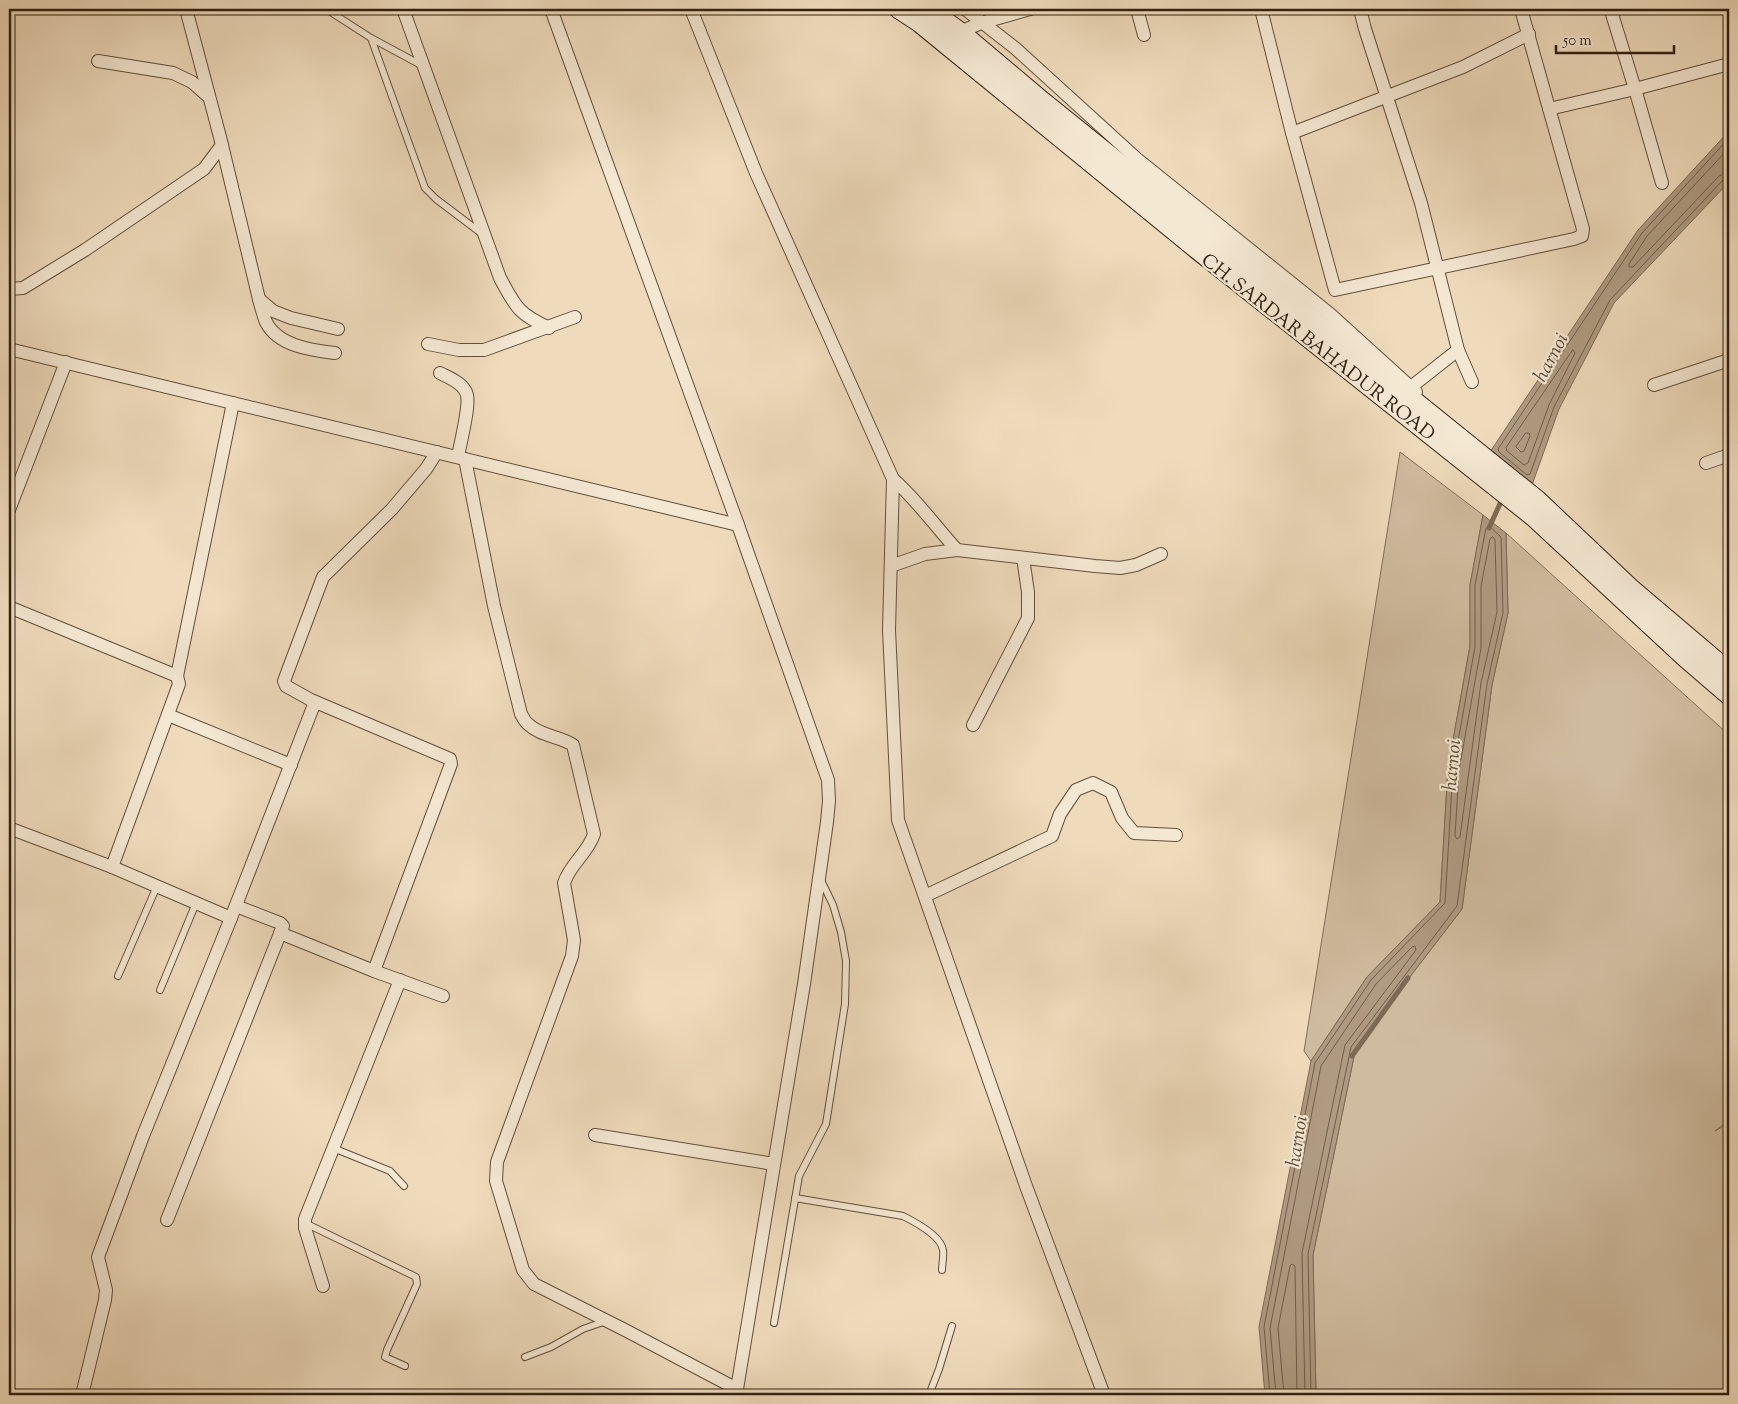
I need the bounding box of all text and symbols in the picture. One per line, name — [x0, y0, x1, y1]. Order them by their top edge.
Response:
scale bar — [1556, 22, 1673, 54]
text: 50 m — [1562, 31, 1592, 52]
street label: CH. SARDAR BAHADUR ROAD — [1195, 248, 1440, 448]
water label: harnoi — [1527, 329, 1577, 388]
water label: harnoi — [1437, 738, 1470, 792]
water label: harnoi — [1280, 1114, 1317, 1169]

